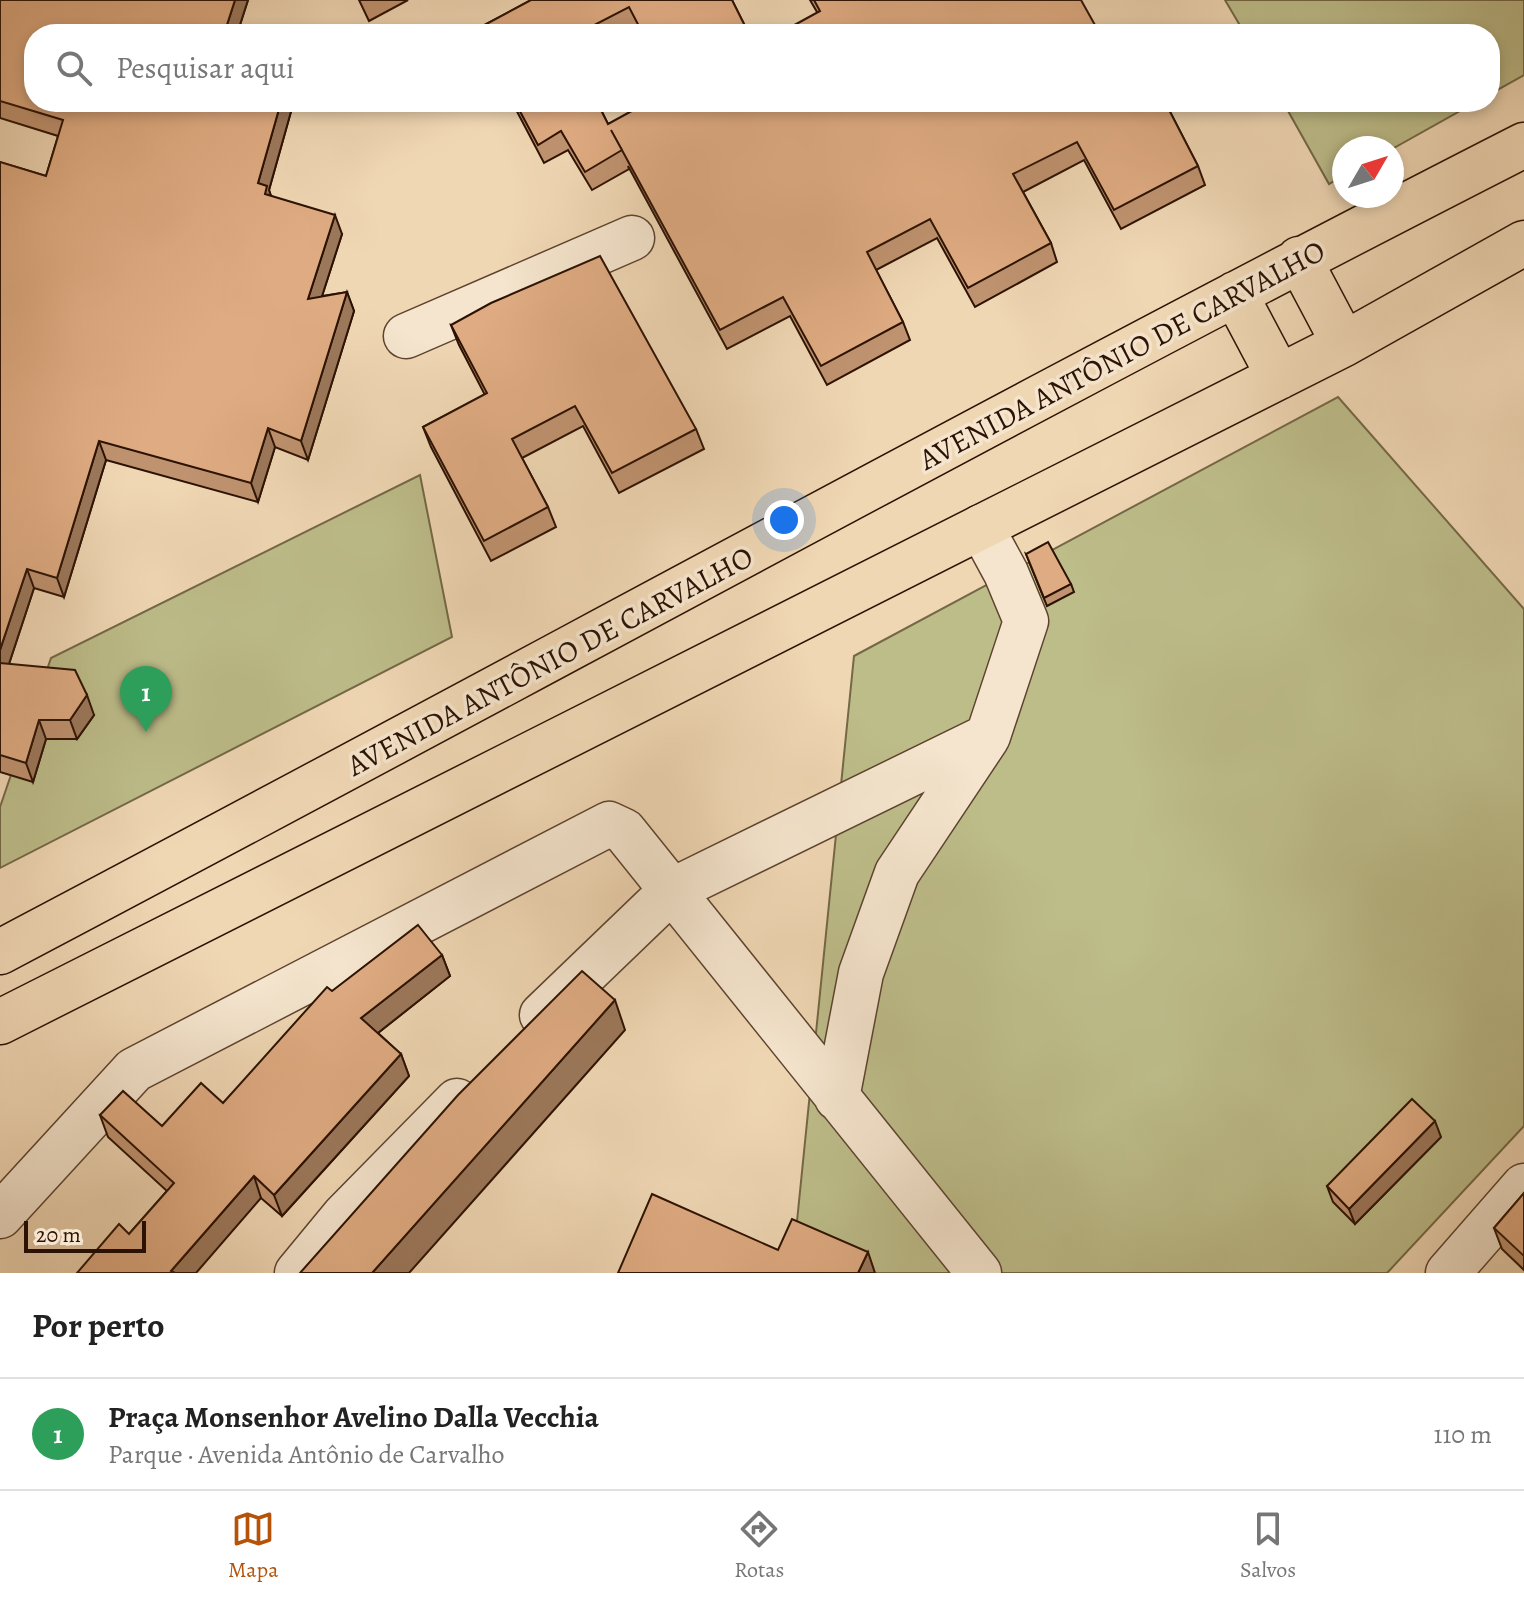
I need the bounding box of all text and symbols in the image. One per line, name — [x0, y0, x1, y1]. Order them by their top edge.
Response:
search box — [24, 24, 1500, 112]
icon: search — [52, 46, 96, 90]
text: Pesquisar aqui — [116, 48, 294, 88]
north arrow — [1332, 136, 1404, 208]
street label: AVENIDA ANTÔNIO DE CARVALHO — [911, 231, 1332, 480]
your location — [764, 500, 804, 540]
street label: AVENIDA ANTÔNIO DE CARVALHO — [339, 537, 760, 786]
pin: 1 — [120, 666, 172, 732]
scale bar — [24, 1217, 146, 1253]
text: 20 m — [36, 1220, 81, 1250]
text: Por perto — [32, 1302, 165, 1349]
text: Praça Monsenhor Avelino Dalla Vecchia — [108, 1397, 599, 1437]
text: 1 — [53, 1417, 63, 1452]
text: 110 m — [1434, 1417, 1492, 1452]
text: Parque · Avenida Antônio de Carvalho — [108, 1437, 505, 1472]
tab: Mapa — [228, 1507, 278, 1585]
tab: Rotas — [734, 1507, 784, 1585]
tab: Salvos — [1240, 1507, 1296, 1585]

